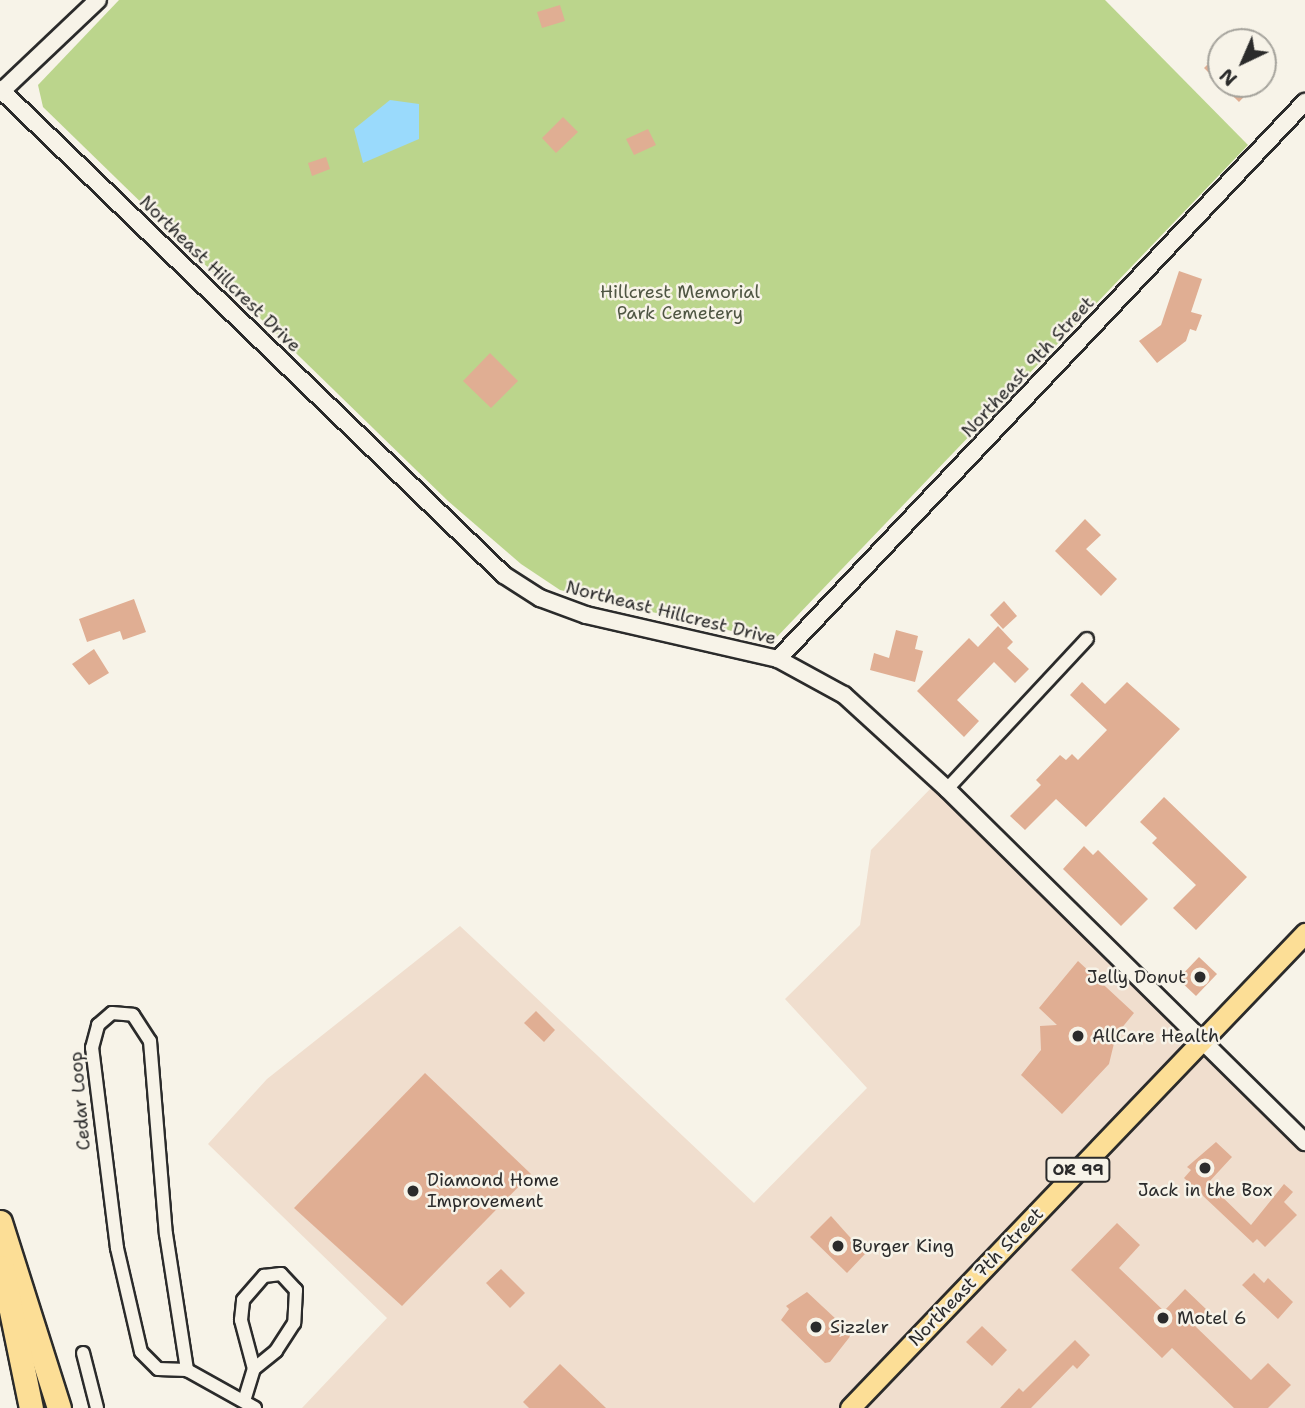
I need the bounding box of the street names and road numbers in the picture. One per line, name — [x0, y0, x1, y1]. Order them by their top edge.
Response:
street label: Northeast Hillcrest Drive — [135, 191, 305, 357]
street label: Northeast 9th Street — [957, 292, 1099, 442]
street label: Northeast Hillcrest Drive — [564, 576, 778, 650]
street label: Cedar Loop — [65, 1051, 95, 1151]
road number: OR 99 — [1045, 1158, 1111, 1182]
street label: Northeast 7th Street — [904, 1203, 1048, 1351]

